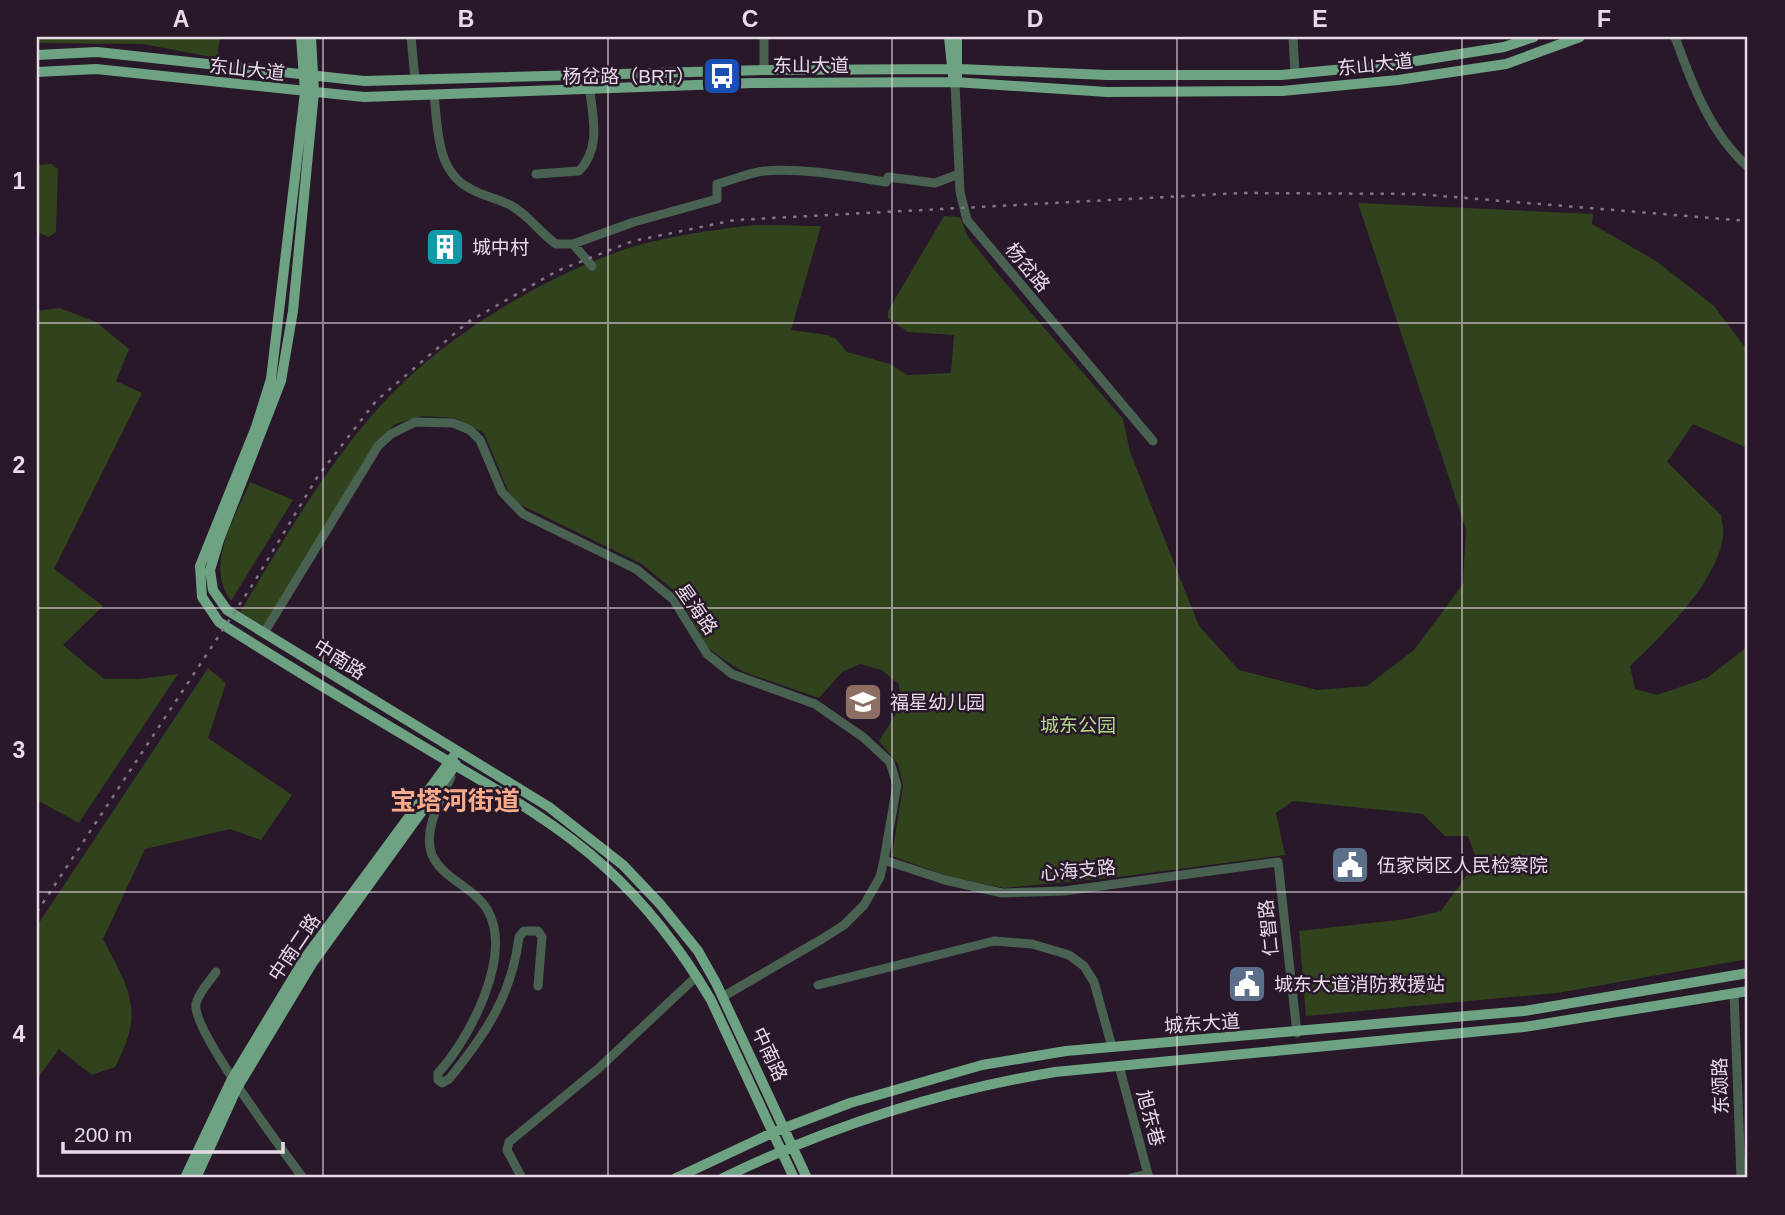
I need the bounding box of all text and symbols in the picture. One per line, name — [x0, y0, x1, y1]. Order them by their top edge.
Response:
text: A — [173, 6, 189, 32]
text: B — [458, 6, 474, 32]
text: C — [742, 6, 758, 32]
text: D — [1027, 6, 1043, 32]
text: E — [1312, 6, 1328, 32]
text: F — [1597, 6, 1611, 32]
street label: 东山大道 — [1336, 50, 1414, 79]
street label: 东山大道 — [208, 55, 286, 84]
bus stop icon: 杨岔路（BRT） — [701, 55, 743, 97]
street label: 东山大道 — [773, 55, 849, 76]
place label: 杨岔路（BRT） — [562, 66, 695, 87]
text: 1 — [13, 168, 26, 194]
building icon: 城中村 — [424, 226, 466, 268]
place label: 城中村 — [472, 237, 529, 258]
street label: 杨岔路 — [1001, 239, 1054, 296]
text: 2 — [13, 452, 25, 478]
street label: 星海路 — [672, 580, 722, 639]
street label: 中南路 — [310, 635, 369, 683]
school or university icon: 福星幼儿园 — [842, 681, 884, 723]
place label: 福星幼儿园 — [890, 692, 985, 713]
park label: 城东公园 — [1040, 715, 1116, 736]
text: 3 — [13, 737, 25, 763]
district label: 宝塔河街道 — [390, 786, 520, 816]
public building icon: 伍家岗区人民检察院 — [1329, 844, 1371, 886]
place label: 伍家岗区人民检察院 — [1377, 855, 1548, 876]
street label: 心海支路 — [1039, 857, 1117, 884]
street label: 仁智路 — [1255, 898, 1282, 957]
street label: 中南二路 — [264, 910, 324, 985]
public building icon: 城东大道消防救援站 — [1226, 963, 1268, 1005]
place label: 城东大道消防救援站 — [1274, 974, 1445, 995]
street label: 城东大道 — [1163, 1010, 1241, 1037]
text: 4 — [13, 1021, 26, 1047]
street label: 中南路 — [748, 1024, 791, 1084]
street label: 东颂路 — [1709, 1057, 1732, 1115]
street label: 旭东巷 — [1133, 1088, 1168, 1148]
scale bar — [63, 1110, 284, 1154]
text: 200 m — [74, 1123, 132, 1146]

